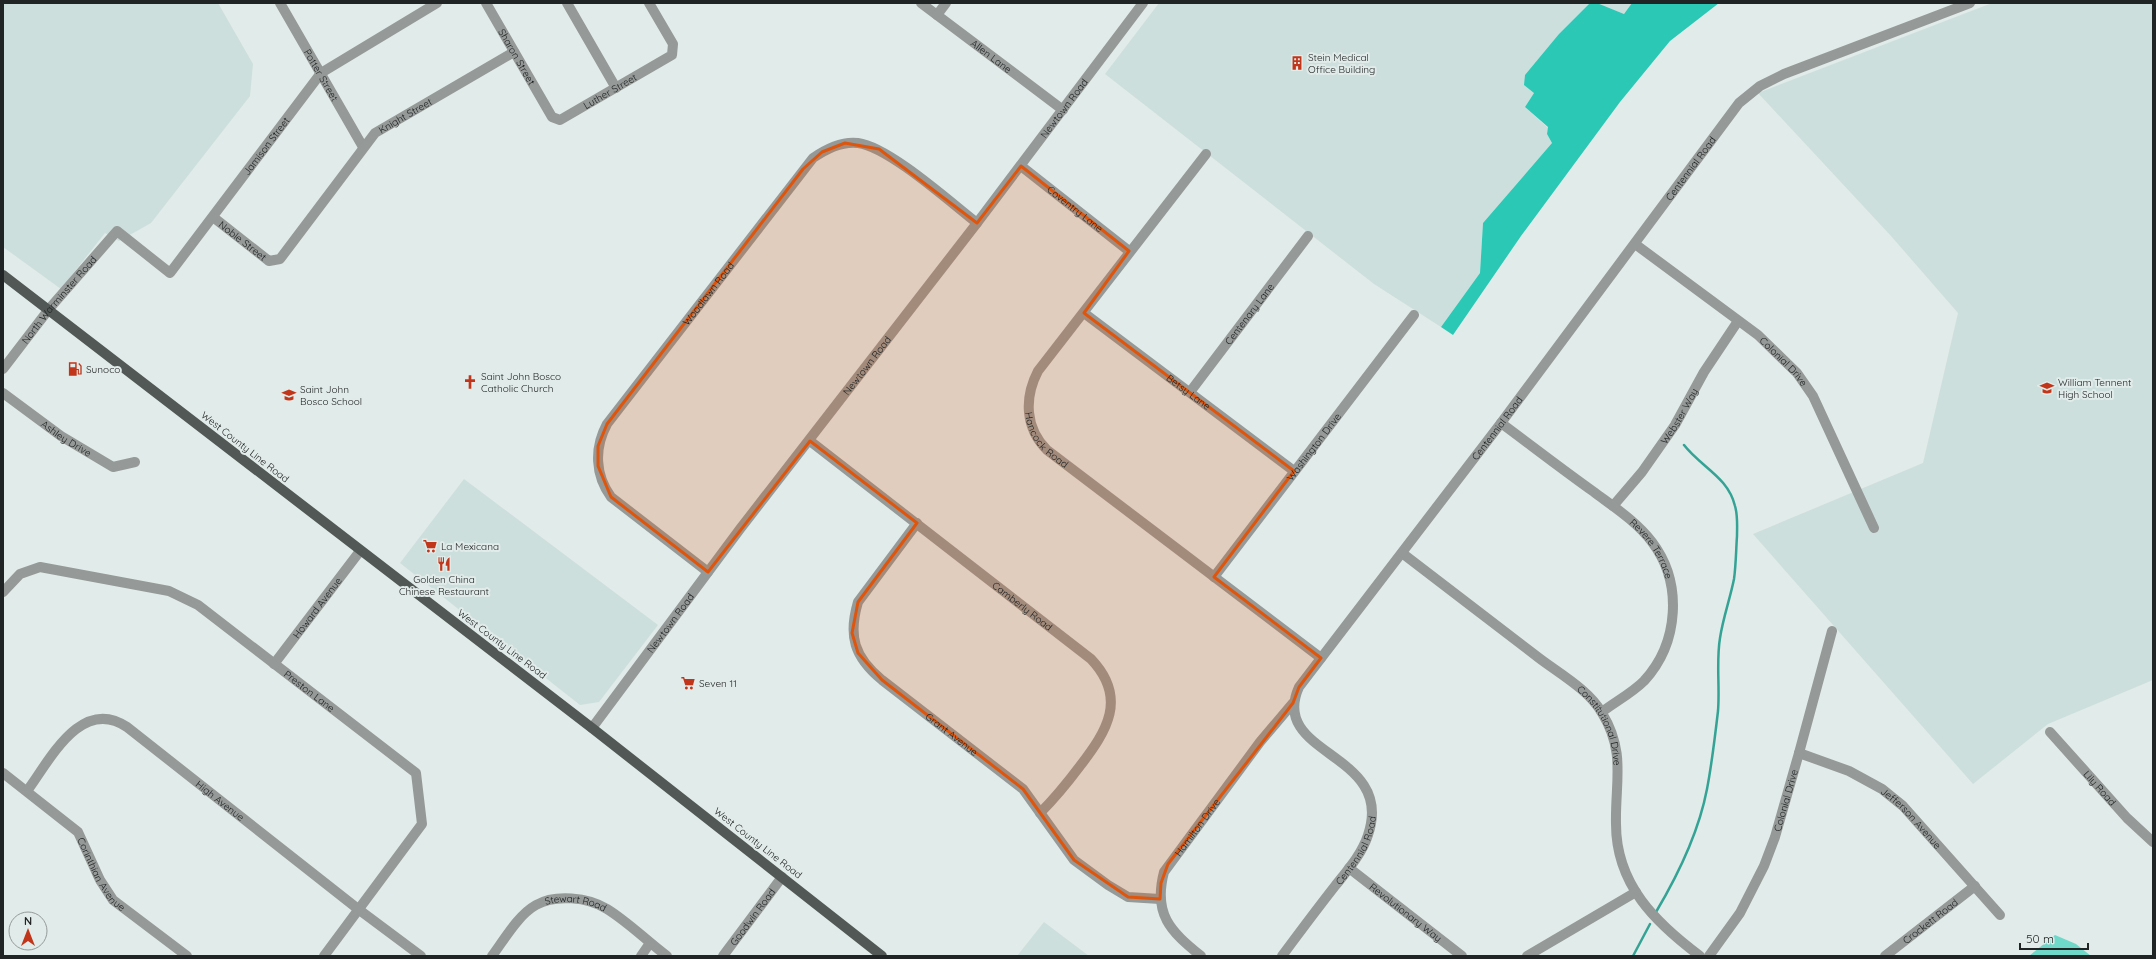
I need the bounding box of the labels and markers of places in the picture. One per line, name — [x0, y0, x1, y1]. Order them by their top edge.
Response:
place label: Stein Medical Office Building — [1308, 51, 1375, 76]
building icon: Stein Medical Office Building — [1289, 55, 1305, 71]
fuel station icon: Sunoco — [67, 361, 83, 377]
place label: Sunoco — [86, 363, 120, 376]
place label: Saint John Bosco Catholic Church — [481, 370, 561, 395]
church icon: Saint John Bosco Catholic Church — [462, 374, 478, 390]
place label: William Tennent High School — [2058, 376, 2132, 401]
school or university icon: William Tennent High School — [2039, 380, 2055, 396]
place label: Saint John Bosco School — [300, 383, 362, 408]
school or university icon: Saint John Bosco School — [281, 387, 297, 403]
supermarket icon: La Mexicana — [422, 538, 438, 554]
place label: La Mexicana — [441, 540, 499, 553]
restaurant icon: Golden China Chinese Restaurant — [436, 556, 452, 572]
place label: Golden China Chinese Restaurant — [399, 573, 490, 598]
supermarket icon: Seven 11 — [680, 675, 696, 691]
place label: Seven 11 — [699, 677, 737, 690]

